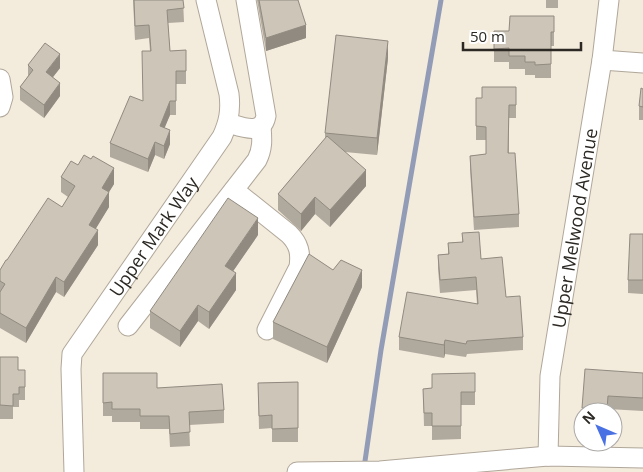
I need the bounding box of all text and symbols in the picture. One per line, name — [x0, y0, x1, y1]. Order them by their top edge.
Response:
scale bar — [463, 20, 580, 52]
text: 50 m — [470, 26, 505, 46]
street label: Upper Melwood Avenue — [546, 126, 603, 330]
street label: Upper Mark Way — [103, 171, 204, 301]
north arrow — [573, 402, 623, 452]
text: N — [578, 407, 599, 428]

